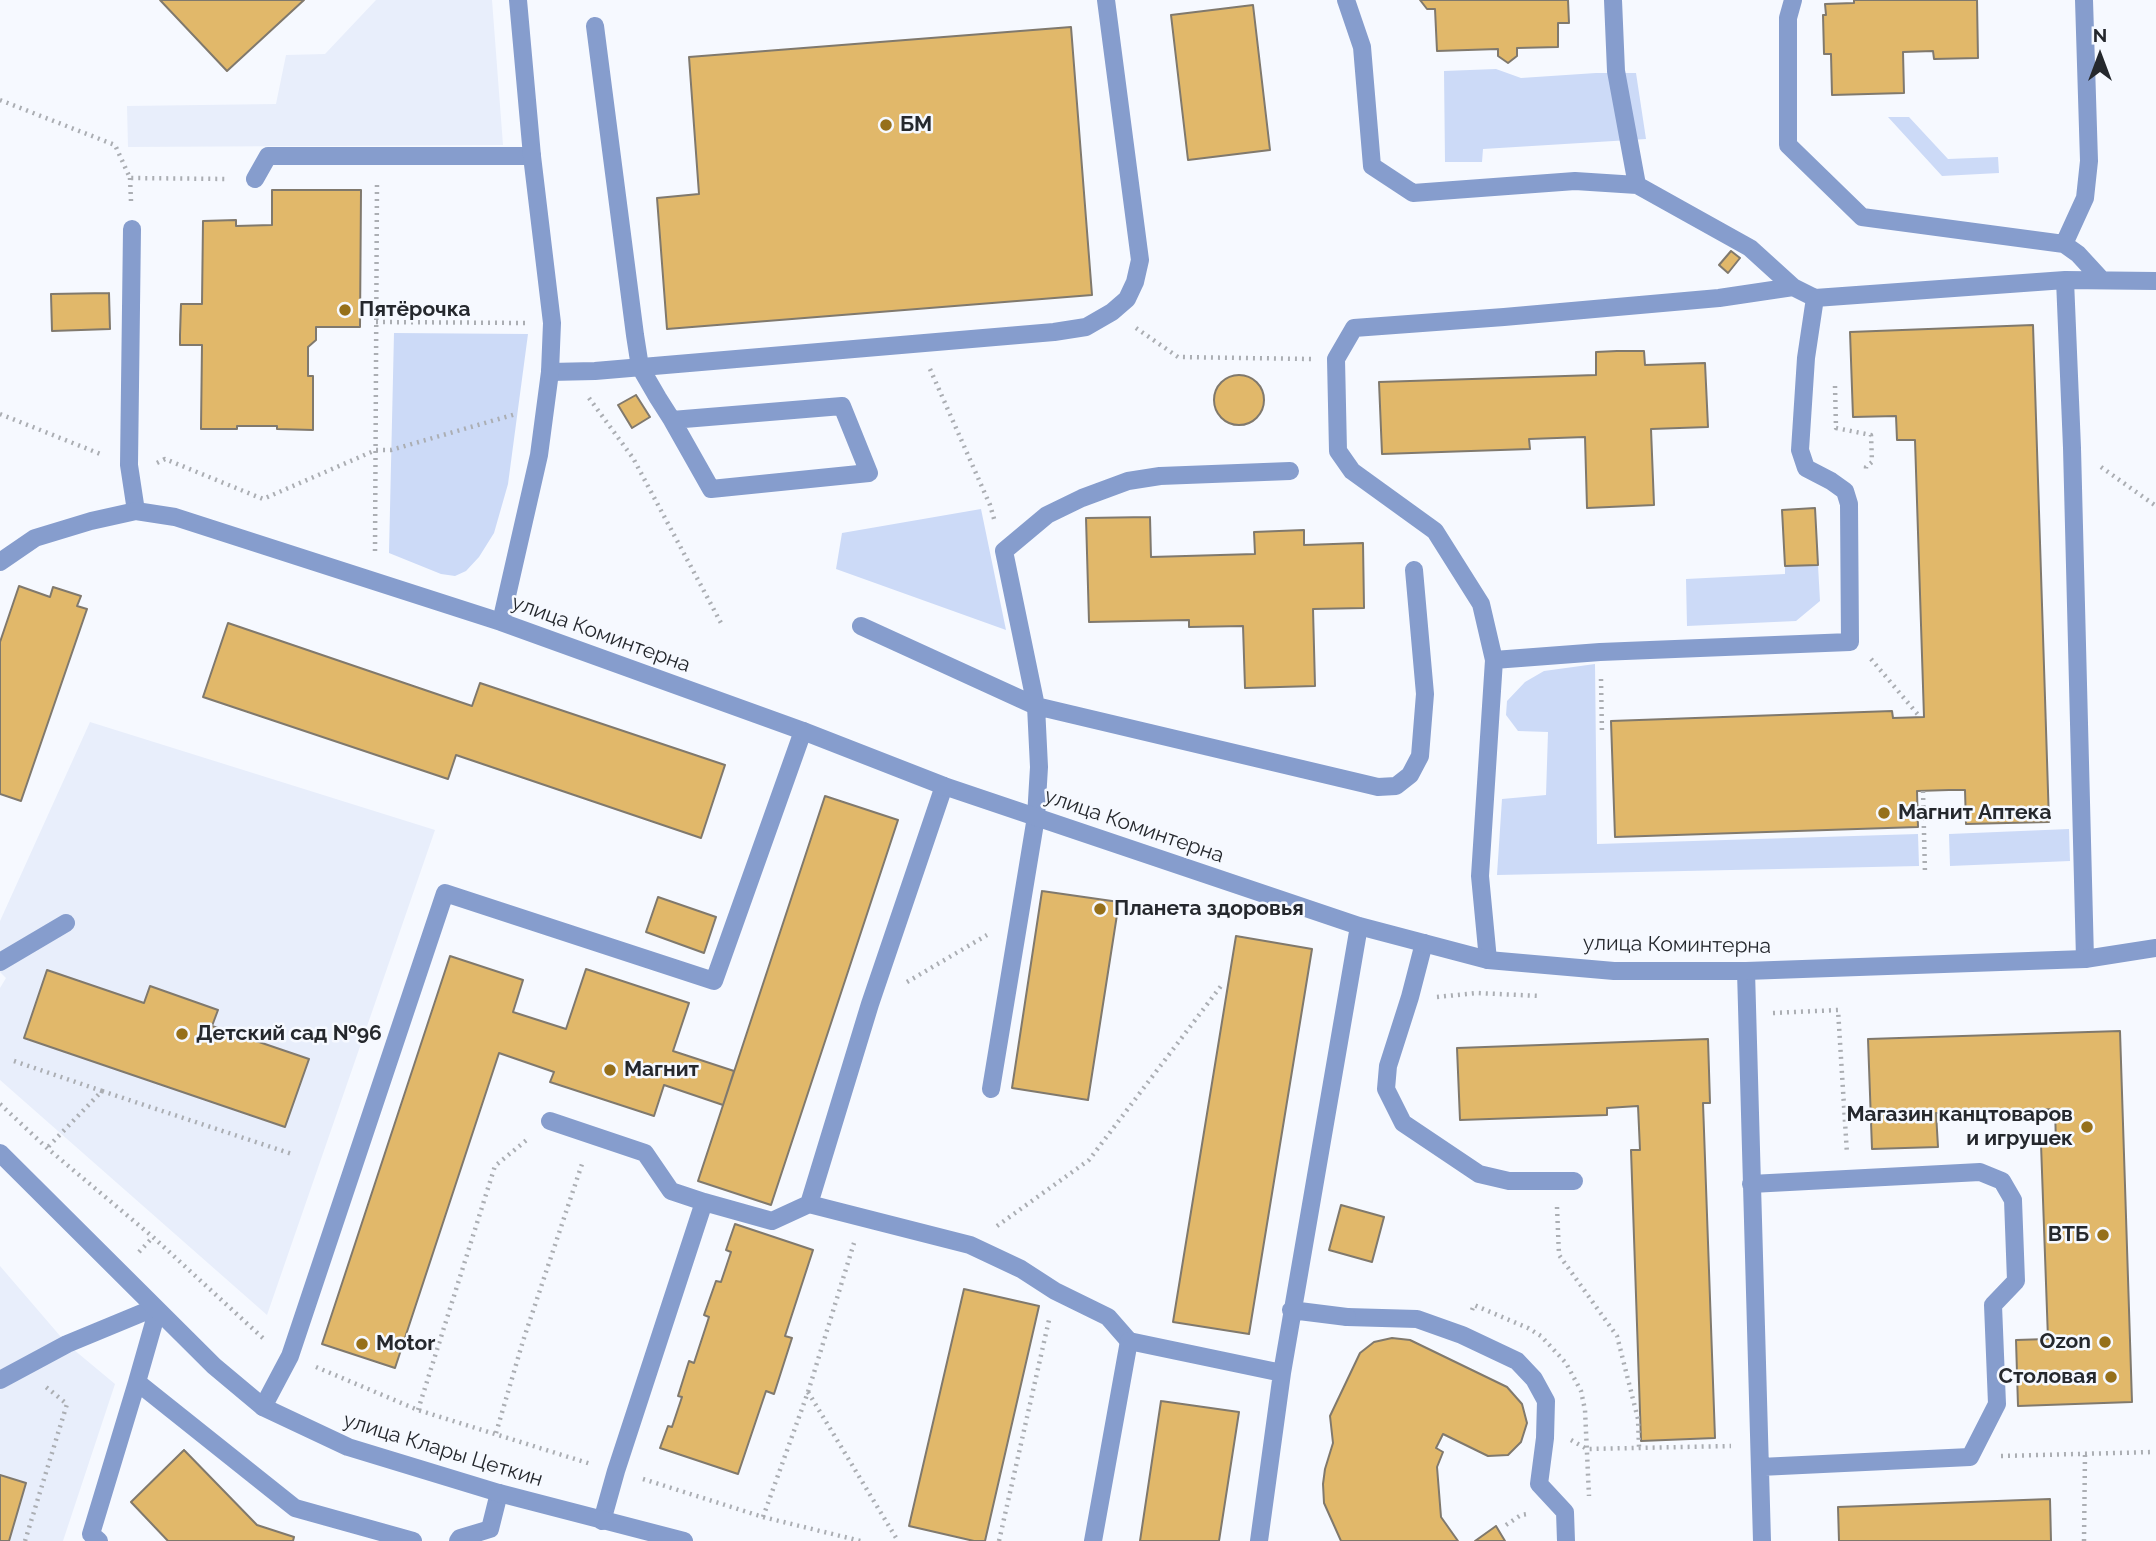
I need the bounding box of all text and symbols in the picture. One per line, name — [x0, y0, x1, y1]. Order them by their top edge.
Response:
north arrow — [2065, 21, 2135, 91]
text: N — [2093, 24, 2107, 46]
place label: БМ — [900, 112, 932, 138]
marker: БМ — [878, 117, 894, 133]
place label: Пятёрочка — [359, 297, 471, 323]
marker: Пятёрочка — [337, 302, 353, 318]
street label: улица Коминтерна — [508, 590, 694, 678]
street label: улица Коминтерна — [1041, 783, 1227, 869]
place label: Магнит Аптека — [1898, 800, 2051, 826]
marker: Магнит Аптека — [1876, 805, 1892, 821]
place label: Планета здоровья — [1114, 896, 1304, 922]
marker: Планета здоровья — [1092, 901, 1108, 917]
street label: улица Коминтерна — [1583, 931, 1771, 959]
place label: Детский сад №96 — [196, 1021, 382, 1047]
marker: Детский сад №96 — [174, 1026, 190, 1042]
place label: Магнит — [624, 1057, 699, 1083]
marker: Магнит — [602, 1062, 618, 1078]
place label: Магазин канцтоваров и игрушек — [1846, 1102, 2073, 1152]
marker: Магазин канцтоваров и игрушек — [2079, 1119, 2095, 1135]
place label: ВТБ — [2048, 1222, 2089, 1248]
marker: ВТБ — [2095, 1227, 2111, 1243]
place label: Ozon — [2040, 1329, 2091, 1355]
place label: Motor — [376, 1331, 435, 1357]
marker: Ozon — [2097, 1334, 2113, 1350]
marker: Motor — [354, 1336, 370, 1352]
place label: Столовая — [1998, 1364, 2097, 1390]
marker: Столовая — [2103, 1369, 2119, 1385]
street label: улица Клары Цеткин — [340, 1408, 546, 1492]

